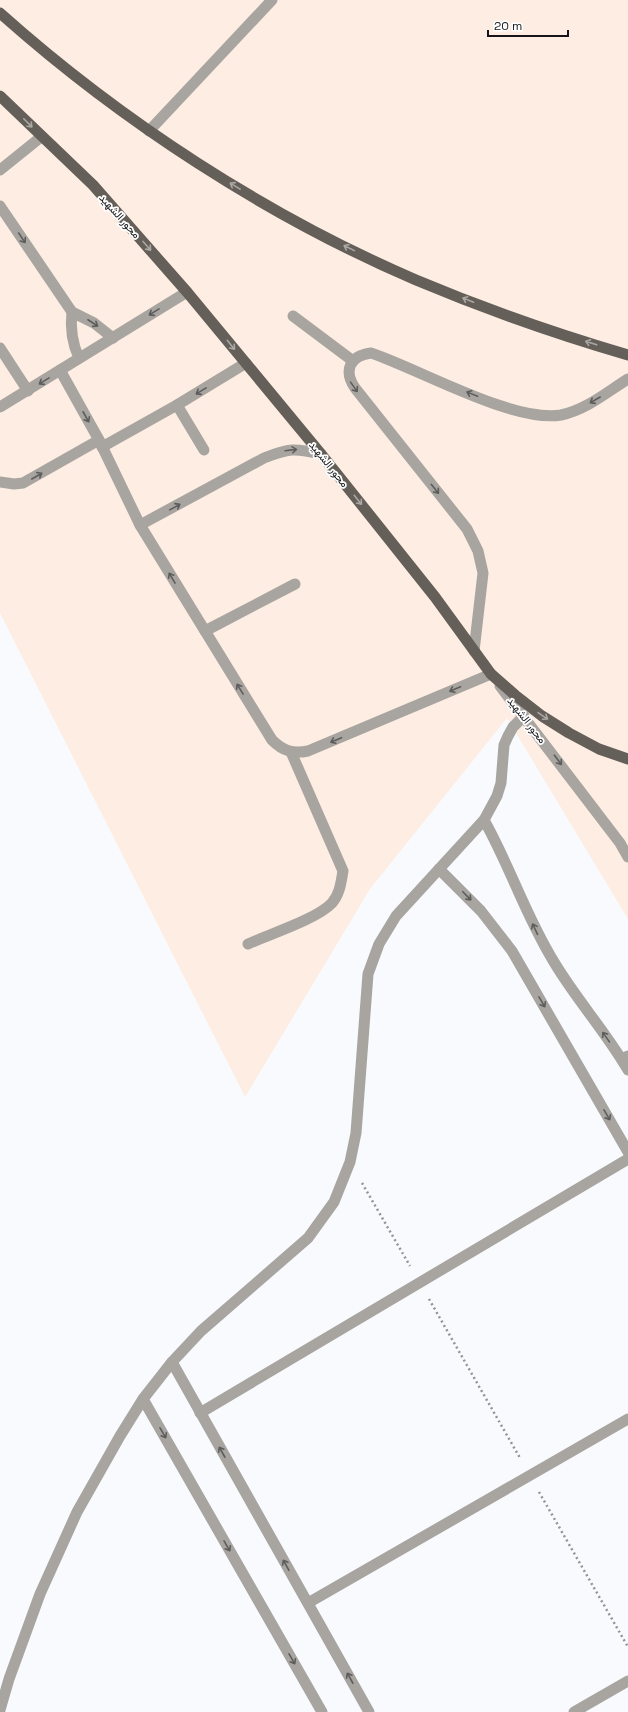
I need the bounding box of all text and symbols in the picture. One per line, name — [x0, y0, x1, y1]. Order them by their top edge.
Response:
scale bar — [488, 12, 568, 38]
text: 20 m — [494, 18, 522, 34]
one-way arrow — [23, 118, 33, 128]
one-way arrow — [229, 181, 241, 189]
street label: محور الشهيد — [96, 191, 144, 241]
one-way arrow — [18, 232, 26, 243]
one-way arrow — [143, 241, 152, 252]
one-way arrow — [344, 244, 356, 251]
one-way arrow — [463, 296, 475, 304]
one-way arrow — [148, 309, 160, 317]
one-way arrow — [87, 319, 98, 327]
one-way arrow — [584, 339, 597, 346]
one-way arrow — [227, 340, 236, 351]
one-way arrow — [38, 377, 50, 385]
one-way arrow — [350, 381, 358, 392]
one-way arrow — [195, 387, 207, 395]
one-way arrow — [466, 390, 478, 398]
one-way arrow — [589, 396, 601, 404]
one-way arrow — [82, 411, 90, 423]
street label: محور الشهيد — [306, 438, 352, 490]
one-way arrow — [284, 446, 297, 454]
one-way arrow — [31, 471, 43, 479]
one-way arrow — [430, 484, 439, 494]
one-way arrow — [354, 495, 362, 506]
one-way arrow — [168, 502, 180, 510]
one-way arrow — [168, 572, 176, 584]
one-way arrow — [236, 683, 244, 695]
one-way arrow — [450, 686, 462, 693]
street label: محور الشهيد — [504, 694, 550, 746]
one-way arrow — [537, 712, 548, 720]
one-way arrow — [330, 737, 342, 744]
one-way arrow — [553, 755, 562, 766]
one-way arrow — [462, 891, 472, 901]
one-way arrow — [531, 923, 538, 935]
one-way arrow — [539, 996, 547, 1008]
one-way arrow — [602, 1032, 611, 1043]
one-way arrow — [603, 1108, 611, 1120]
one-way arrow — [159, 1427, 167, 1439]
one-way arrow — [218, 1446, 226, 1458]
one-way arrow — [224, 1540, 232, 1552]
one-way arrow — [282, 1559, 290, 1571]
one-way arrow — [288, 1653, 296, 1665]
one-way arrow — [346, 1672, 354, 1684]

